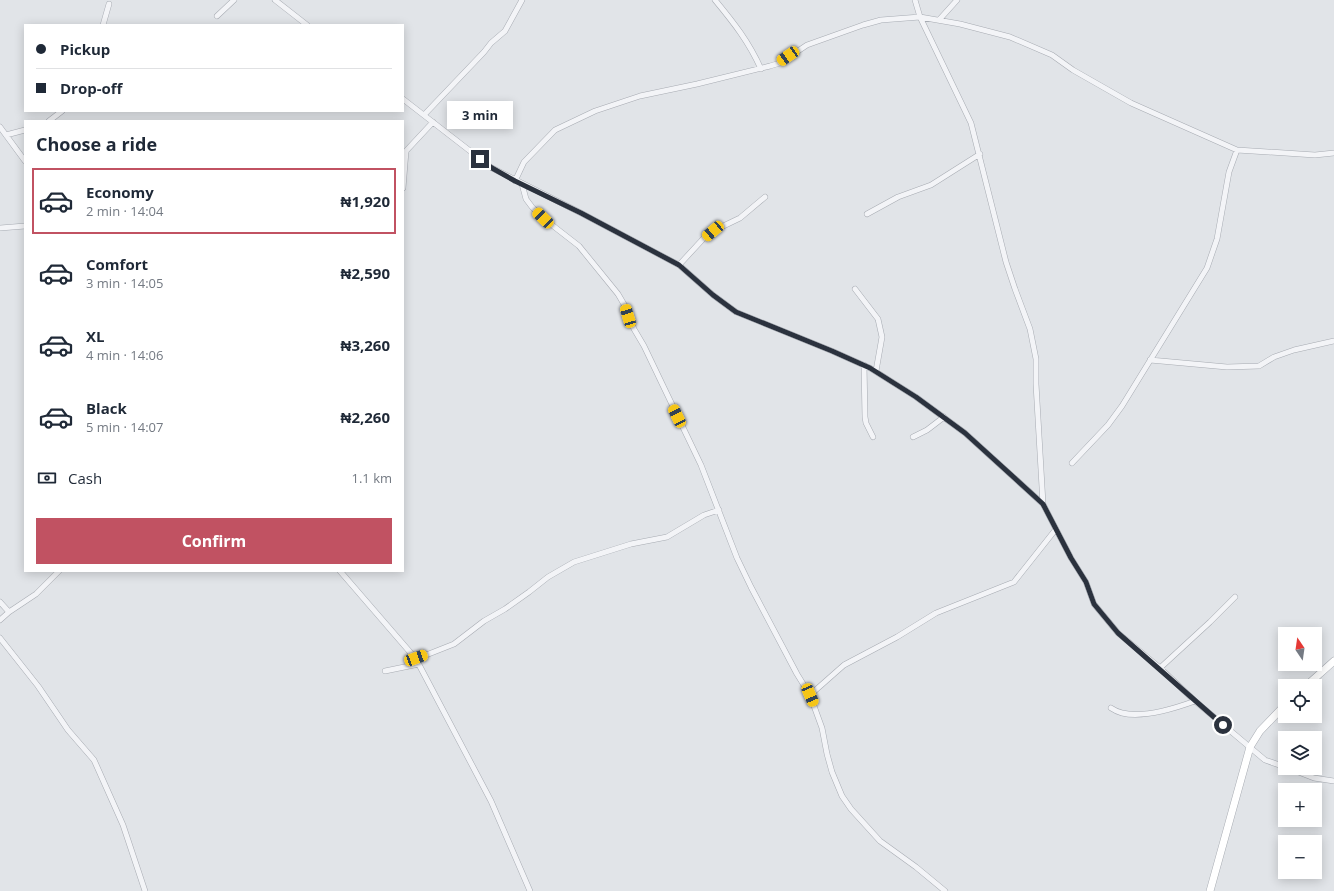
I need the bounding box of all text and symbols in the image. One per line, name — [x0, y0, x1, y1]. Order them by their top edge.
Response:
text: Pickup — [60, 39, 110, 59]
car — [775, 44, 801, 68]
text: Drop-off — [60, 78, 122, 98]
callout: 3 min — [447, 101, 513, 129]
text: 3 min — [462, 106, 498, 124]
text: Choose a ride — [36, 132, 157, 156]
route end — [471, 150, 489, 168]
text: Economy — [86, 182, 154, 202]
icon: car — [38, 183, 74, 219]
text: ₦1,920 — [341, 191, 390, 211]
text: 2 min · 14:04 — [86, 202, 163, 220]
car — [530, 205, 556, 231]
car — [700, 219, 726, 243]
text: Comfort — [86, 254, 148, 274]
icon: car — [38, 255, 74, 291]
text: ₦2,590 — [341, 263, 390, 283]
text: 3 min · 14:05 — [86, 274, 163, 292]
car — [619, 303, 637, 329]
text: XL — [86, 326, 104, 346]
icon: car — [38, 327, 74, 363]
text: ₦3,260 — [341, 335, 390, 355]
text: 4 min · 14:06 — [86, 346, 163, 364]
text: Black — [86, 398, 127, 418]
icon: car — [38, 399, 74, 435]
car — [666, 403, 688, 429]
text: ₦2,260 — [341, 407, 390, 427]
text: 5 min · 14:07 — [86, 418, 163, 436]
icon: cash — [36, 467, 58, 489]
text: Cash — [68, 468, 102, 488]
text: 1.1 km — [351, 469, 392, 487]
button: Confirm — [36, 518, 392, 564]
north arrow — [1278, 627, 1322, 671]
map controls — [1278, 627, 1322, 879]
car — [403, 648, 429, 668]
button: locate — [1278, 679, 1322, 723]
car — [800, 682, 820, 708]
route start — [1214, 716, 1232, 734]
button: layers — [1278, 731, 1322, 775]
button: + — [1278, 783, 1322, 827]
button: − — [1278, 835, 1322, 879]

